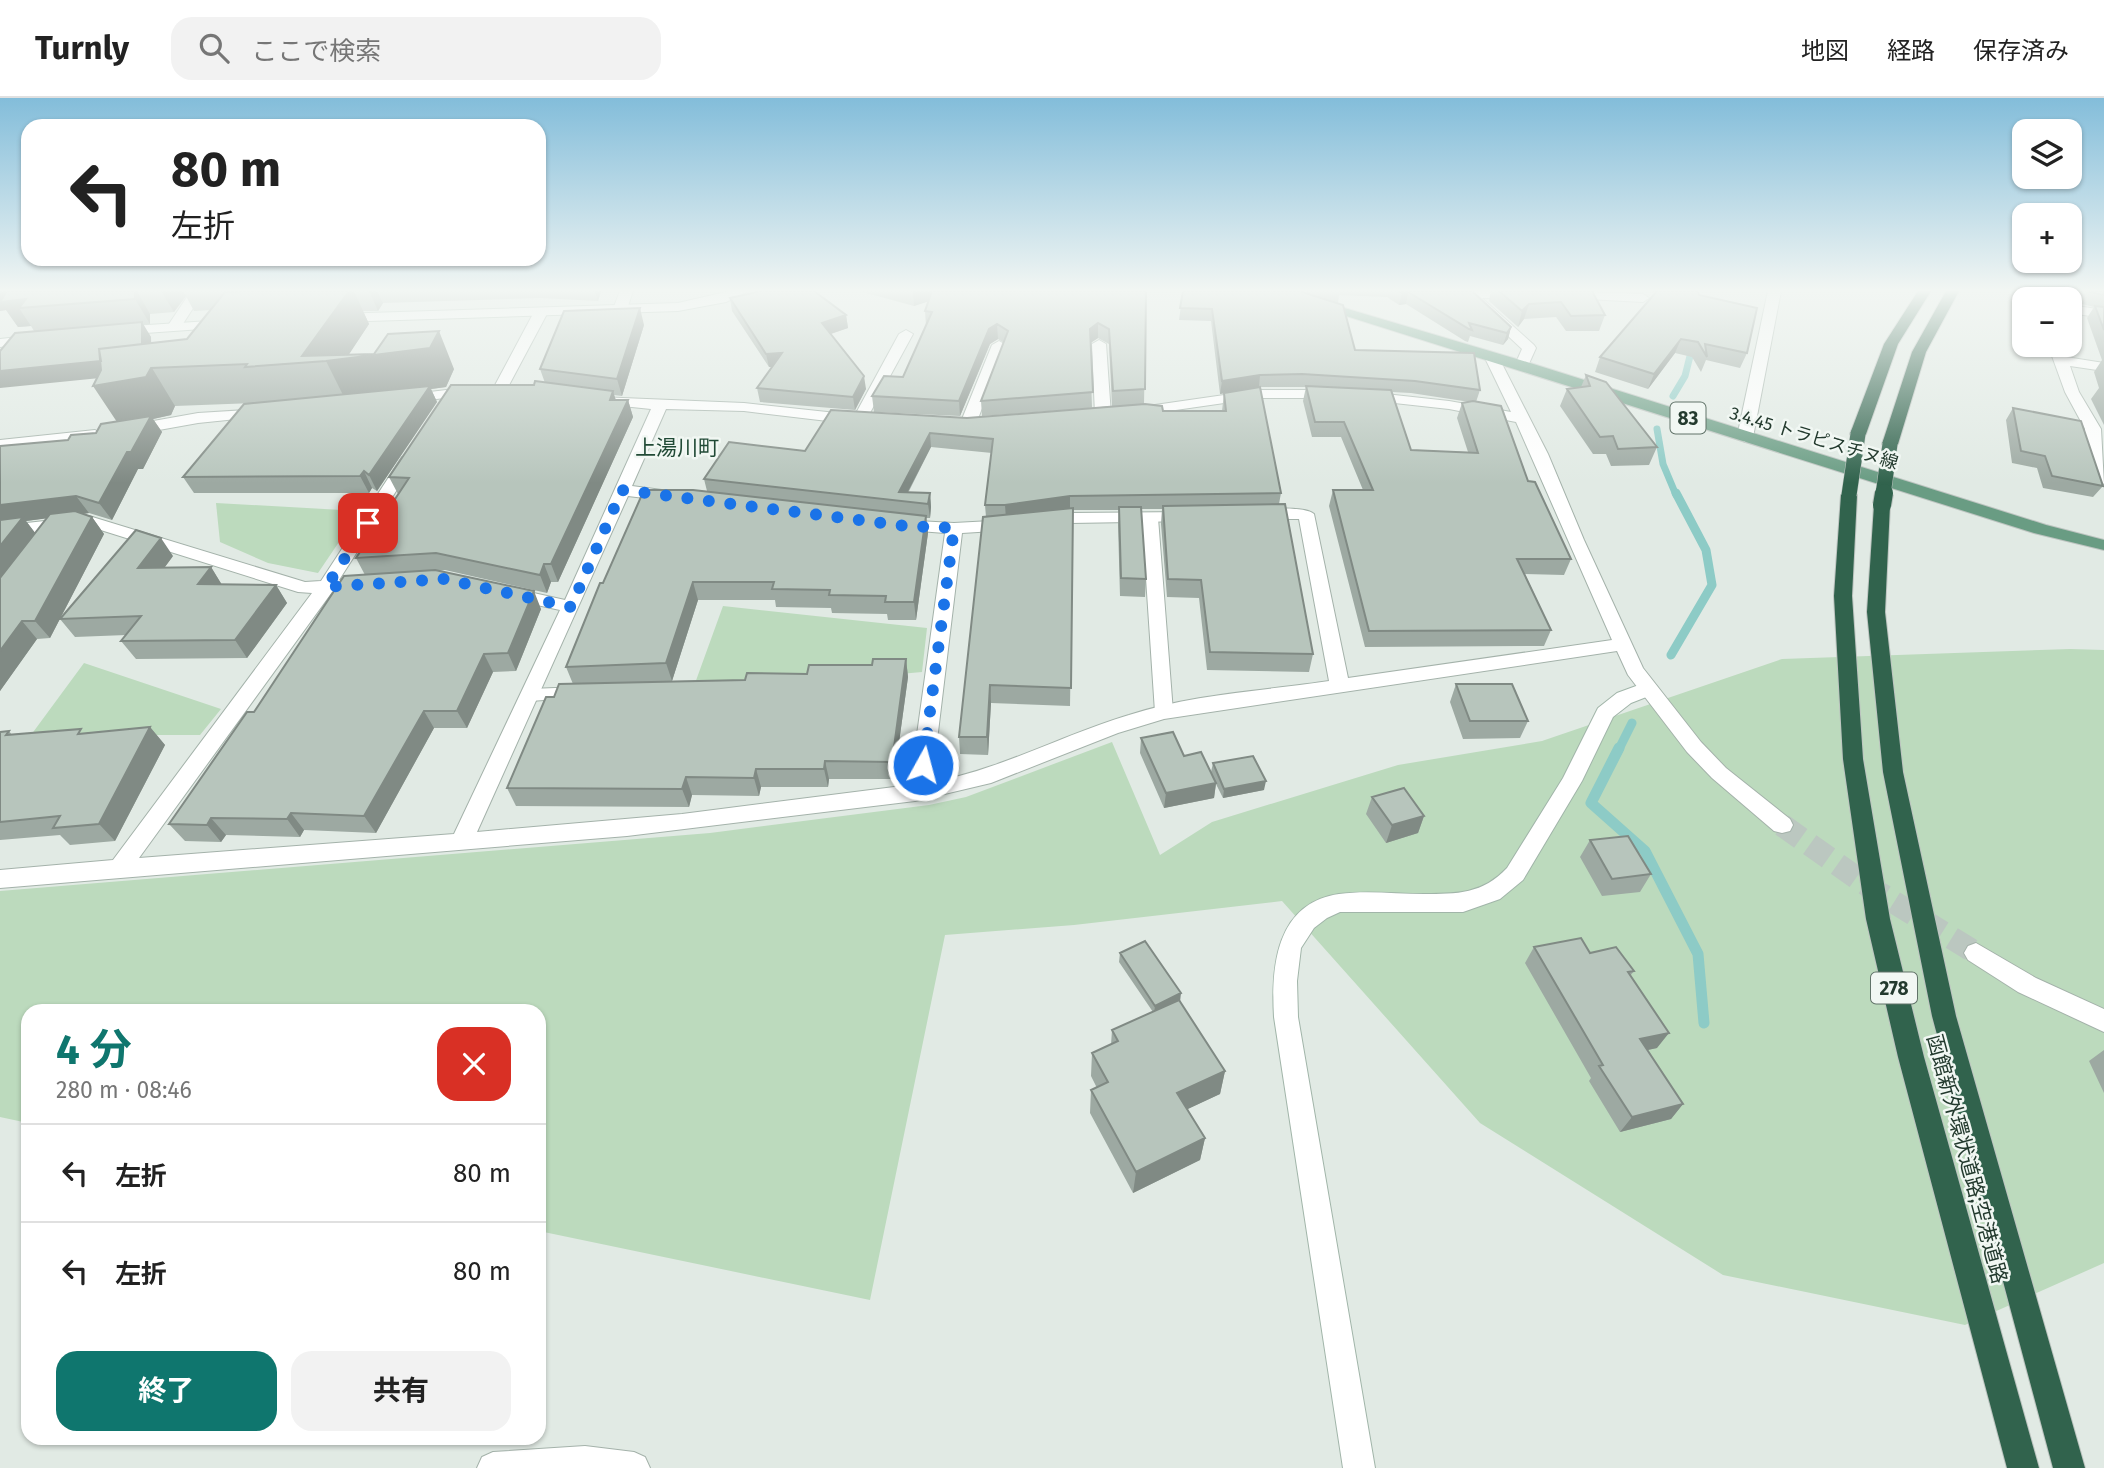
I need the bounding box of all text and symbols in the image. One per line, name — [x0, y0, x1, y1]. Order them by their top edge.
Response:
search box — [171, 17, 661, 80]
text: Turnly — [35, 28, 129, 68]
icon: search — [195, 29, 233, 67]
text: ここで検索 — [251, 36, 381, 67]
text: 地図 — [1801, 37, 1849, 65]
text: 経路 — [1887, 37, 1935, 65]
text: 保存済み — [1973, 37, 2069, 65]
map controls — [2012, 119, 2082, 357]
button: layers — [2012, 119, 2082, 189]
text: 80 m — [171, 140, 281, 199]
icon: left — [56, 147, 147, 238]
button: + — [2012, 203, 2082, 273]
text: 左折 — [171, 207, 235, 245]
button: − — [2012, 287, 2082, 357]
road number: 83 — [1670, 402, 1706, 434]
street label: 3.4.45 トラピスチヌ線 — [1727, 402, 1901, 474]
district label: 上湯川町 — [635, 435, 719, 461]
pin — [338, 493, 398, 553]
icon: arrive — [349, 504, 387, 542]
position arrow — [886, 728, 960, 802]
road number: 278 — [1871, 972, 1917, 1004]
text: 4 分 — [56, 1025, 132, 1075]
button: close — [437, 1027, 511, 1101]
street label: 函館新外環状道路;空港道路 — [1921, 1031, 2013, 1287]
text: 280 m · 08:46 — [56, 1076, 192, 1104]
icon: left — [56, 1154, 94, 1192]
text: 80 m — [453, 1158, 511, 1189]
text: 左折 — [115, 1161, 167, 1192]
icon: left — [56, 1252, 94, 1290]
text: 80 m — [453, 1256, 511, 1287]
text: 左折 — [115, 1259, 167, 1290]
button: 終了 — [56, 1351, 277, 1431]
button: 共有 — [291, 1351, 511, 1431]

